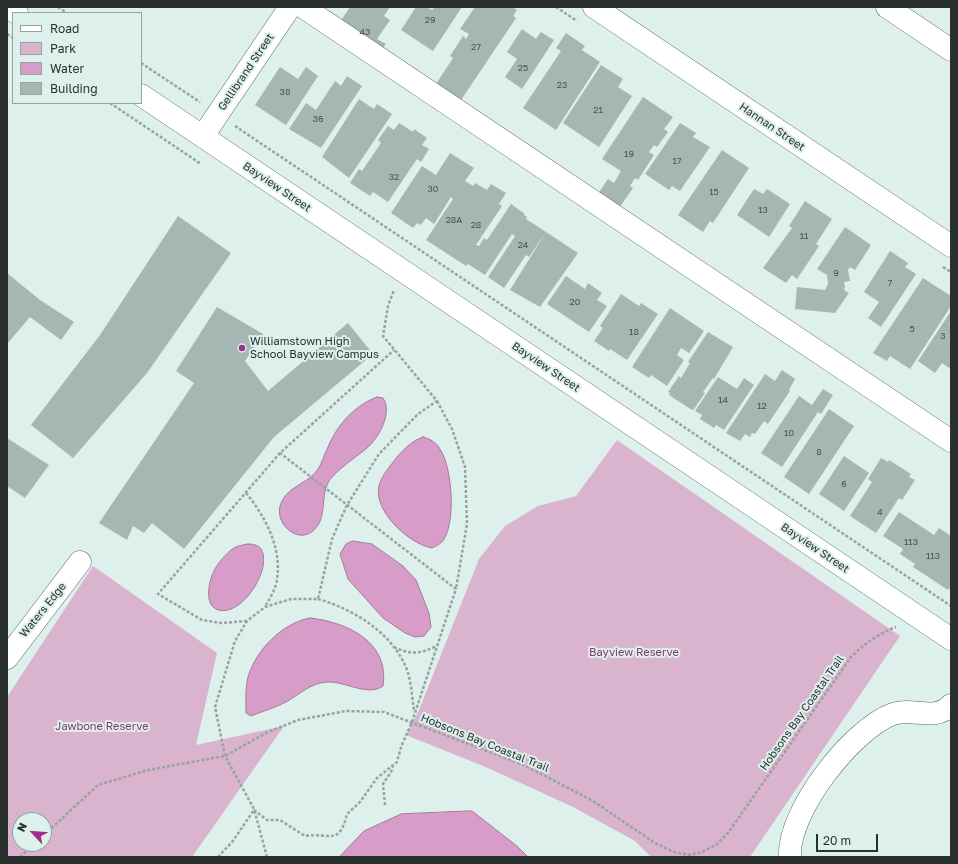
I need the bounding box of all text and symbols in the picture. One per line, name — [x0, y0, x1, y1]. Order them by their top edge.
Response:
legend — [12, 12, 142, 104]
house number: 29 — [425, 15, 435, 25]
text: Road — [50, 21, 79, 36]
house number: 43 — [360, 27, 370, 37]
street label: Gellibrand Street — [215, 31, 277, 113]
text: Park — [50, 41, 76, 56]
house number: 27 — [471, 42, 481, 52]
text: Water — [50, 61, 84, 76]
house number: 25 — [518, 63, 528, 73]
house number: 23 — [557, 80, 567, 90]
text: Building — [50, 81, 98, 96]
house number: 38 — [280, 87, 290, 97]
street label: Hannan Street — [737, 100, 807, 154]
house number: 21 — [593, 105, 603, 115]
house number: 36 — [313, 114, 323, 124]
house number: 19 — [624, 149, 634, 159]
house number: 17 — [672, 156, 682, 166]
street label: Bayview Street — [240, 159, 314, 215]
house number: 32 — [389, 172, 399, 182]
house number: 30 — [428, 184, 438, 194]
house number: 15 — [709, 187, 719, 197]
house number: 13 — [758, 205, 768, 215]
house number: 28A — [446, 215, 462, 225]
house number: 28 — [471, 220, 481, 230]
house number: 11 — [800, 231, 808, 241]
house number: 24 — [518, 240, 528, 250]
house number: 9 — [833, 268, 839, 278]
house number: 7 — [888, 278, 892, 288]
house number: 20 — [570, 297, 580, 307]
house number: 5 — [909, 324, 915, 334]
house number: 18 — [629, 327, 639, 337]
house number: 3 — [940, 331, 946, 341]
place label: Williamstown High School Bayview Campus — [250, 335, 379, 361]
street label: Bayview Street — [509, 339, 583, 395]
marker: Williamstown High School Bayview Campus — [237, 343, 247, 353]
house number: 14 — [718, 395, 728, 405]
house number: 12 — [757, 401, 767, 411]
house number: 10 — [784, 428, 794, 438]
house number: 8 — [816, 447, 822, 457]
house number: 6 — [841, 479, 847, 489]
house number: 4 — [877, 507, 883, 517]
street label: Bayview Street — [778, 520, 852, 576]
house number: 113 — [904, 537, 918, 547]
house number: 113 — [926, 551, 940, 561]
street label: Waters Edge — [17, 580, 69, 640]
park label: Bayview Reserve — [589, 646, 679, 660]
street label: Hobsons Bay Coastal Trail — [757, 653, 847, 773]
street label: Hobsons Bay Coastal Trail — [419, 711, 551, 775]
park label: Jawbone Reserve — [55, 720, 149, 734]
north arrow — [12, 812, 52, 852]
text: N — [14, 820, 29, 834]
scale bar — [818, 826, 880, 852]
text: 20 m — [823, 833, 851, 848]

